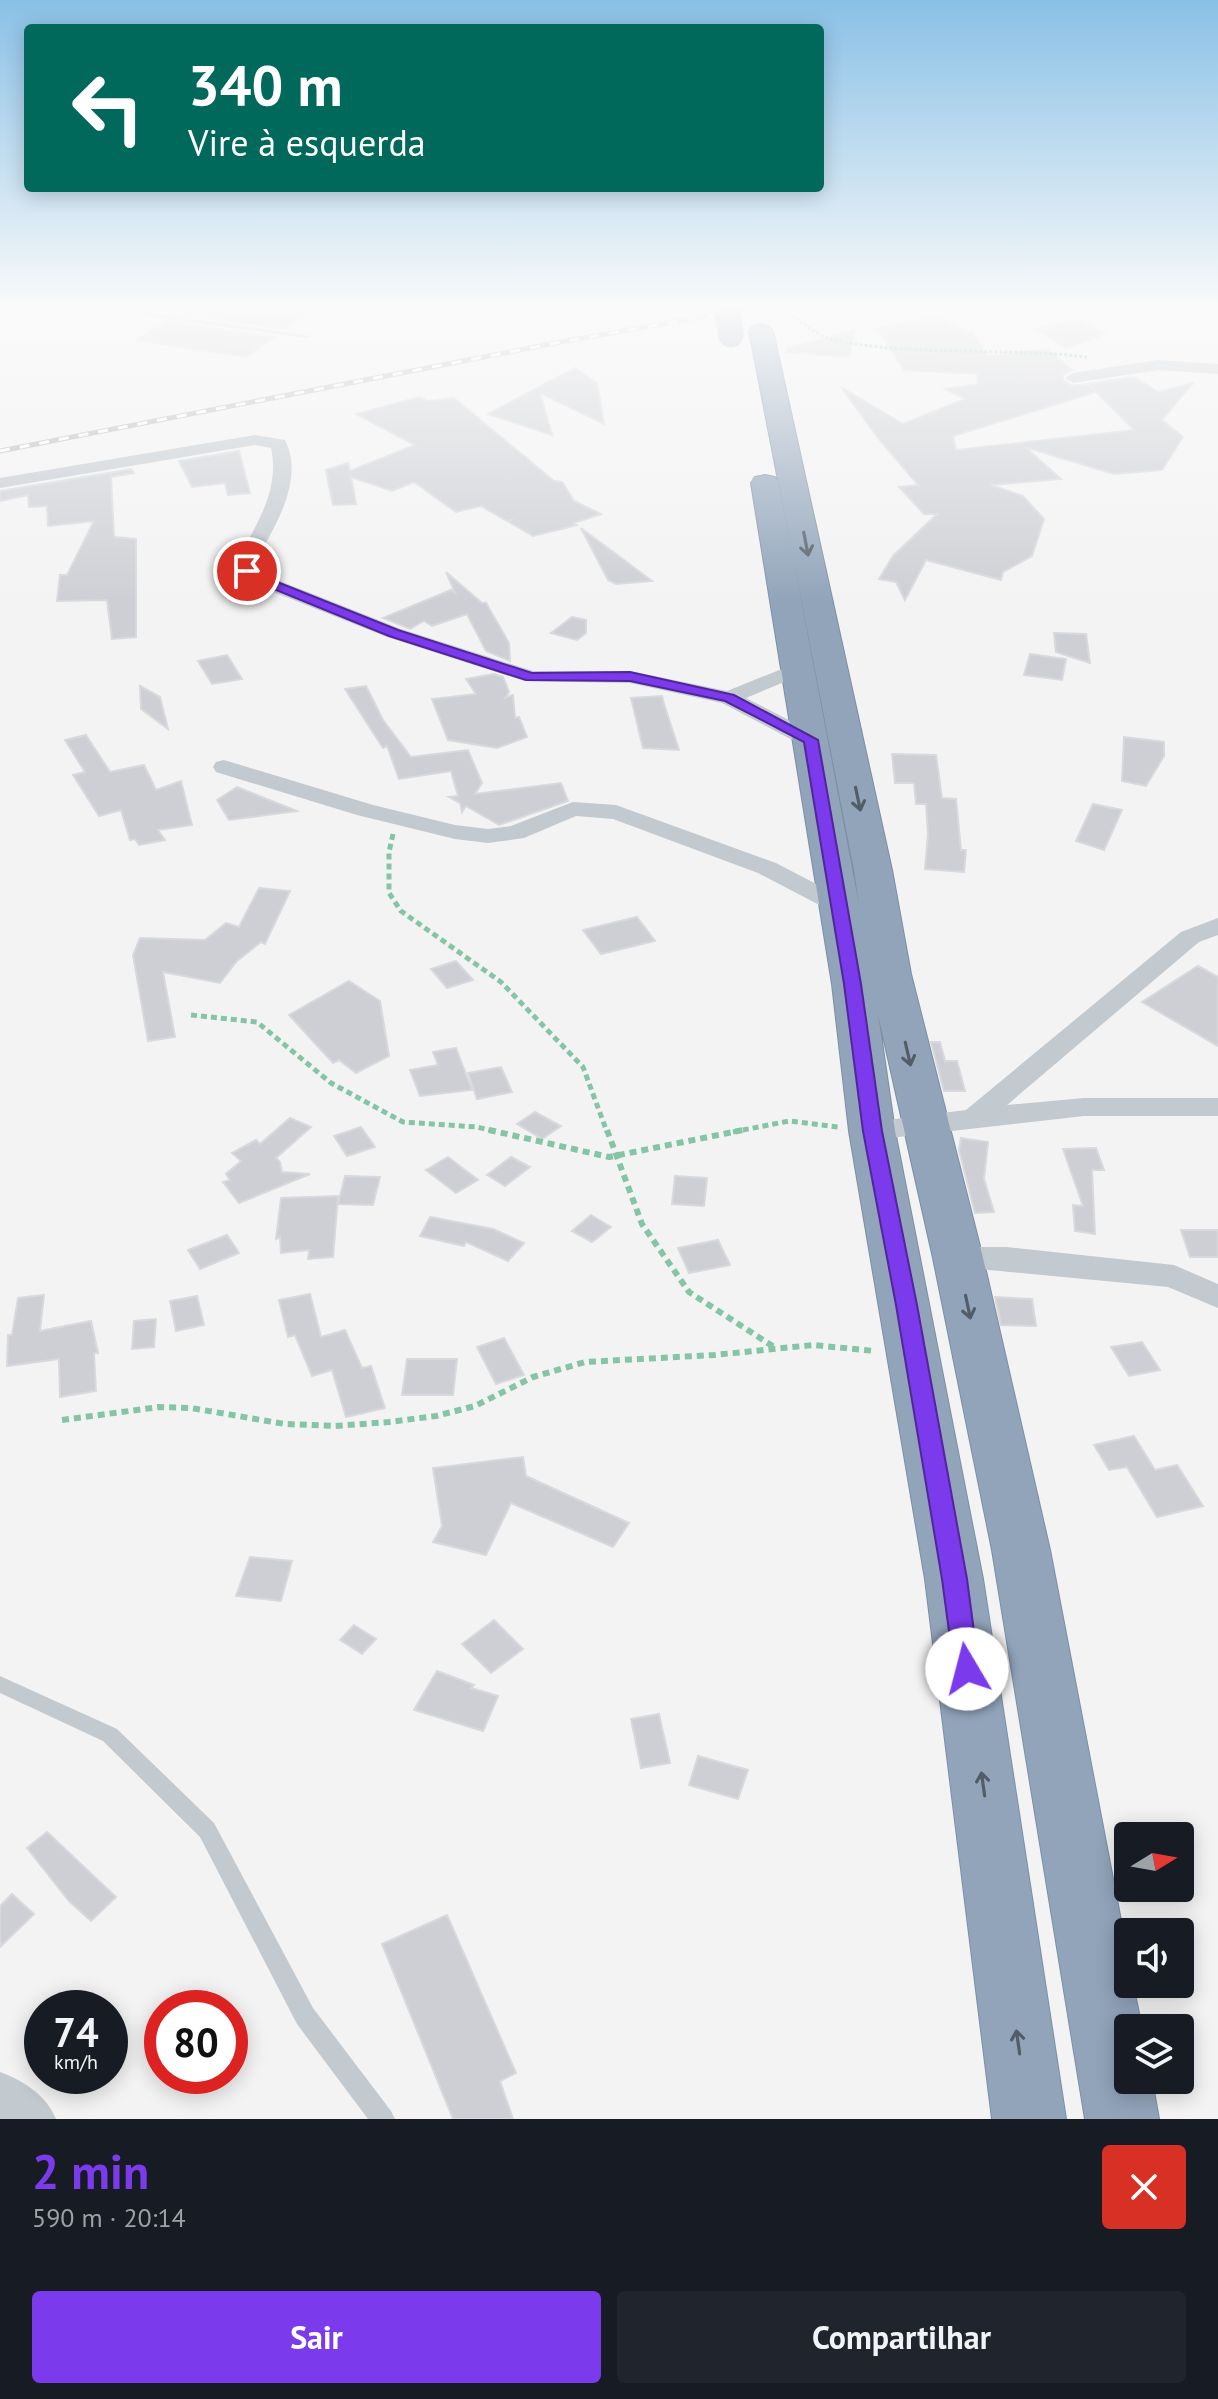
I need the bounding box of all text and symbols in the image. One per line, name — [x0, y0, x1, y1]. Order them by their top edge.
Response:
text: 340 m — [188, 49, 343, 121]
icon: left — [56, 56, 160, 160]
text: Vire à esquerda — [188, 119, 426, 166]
one-way arrow — [800, 531, 815, 557]
pin — [213, 537, 281, 605]
icon: arrive — [225, 549, 269, 593]
one-way arrow — [851, 786, 866, 811]
one-way arrow — [901, 1041, 916, 1066]
one-way arrow — [961, 1294, 976, 1319]
position arrow — [925, 1627, 1009, 1711]
one-way arrow — [975, 1772, 990, 1797]
north arrow — [1114, 1822, 1194, 1902]
map controls — [1114, 1822, 1194, 2094]
button: sound — [1114, 1918, 1194, 1998]
speed limit sign: 80 — [144, 1990, 248, 2094]
text: 74 — [53, 2006, 99, 2058]
button: layers — [1114, 2014, 1194, 2094]
one-way arrow — [1010, 2030, 1025, 2055]
text: km/h — [54, 2049, 98, 2075]
text: 2 min — [32, 2140, 149, 2202]
button: close — [1102, 2145, 1186, 2229]
text: 590 m · 20:14 — [32, 2201, 186, 2234]
button: Sair — [32, 2291, 601, 2383]
button: Compartilhar — [617, 2291, 1186, 2383]

